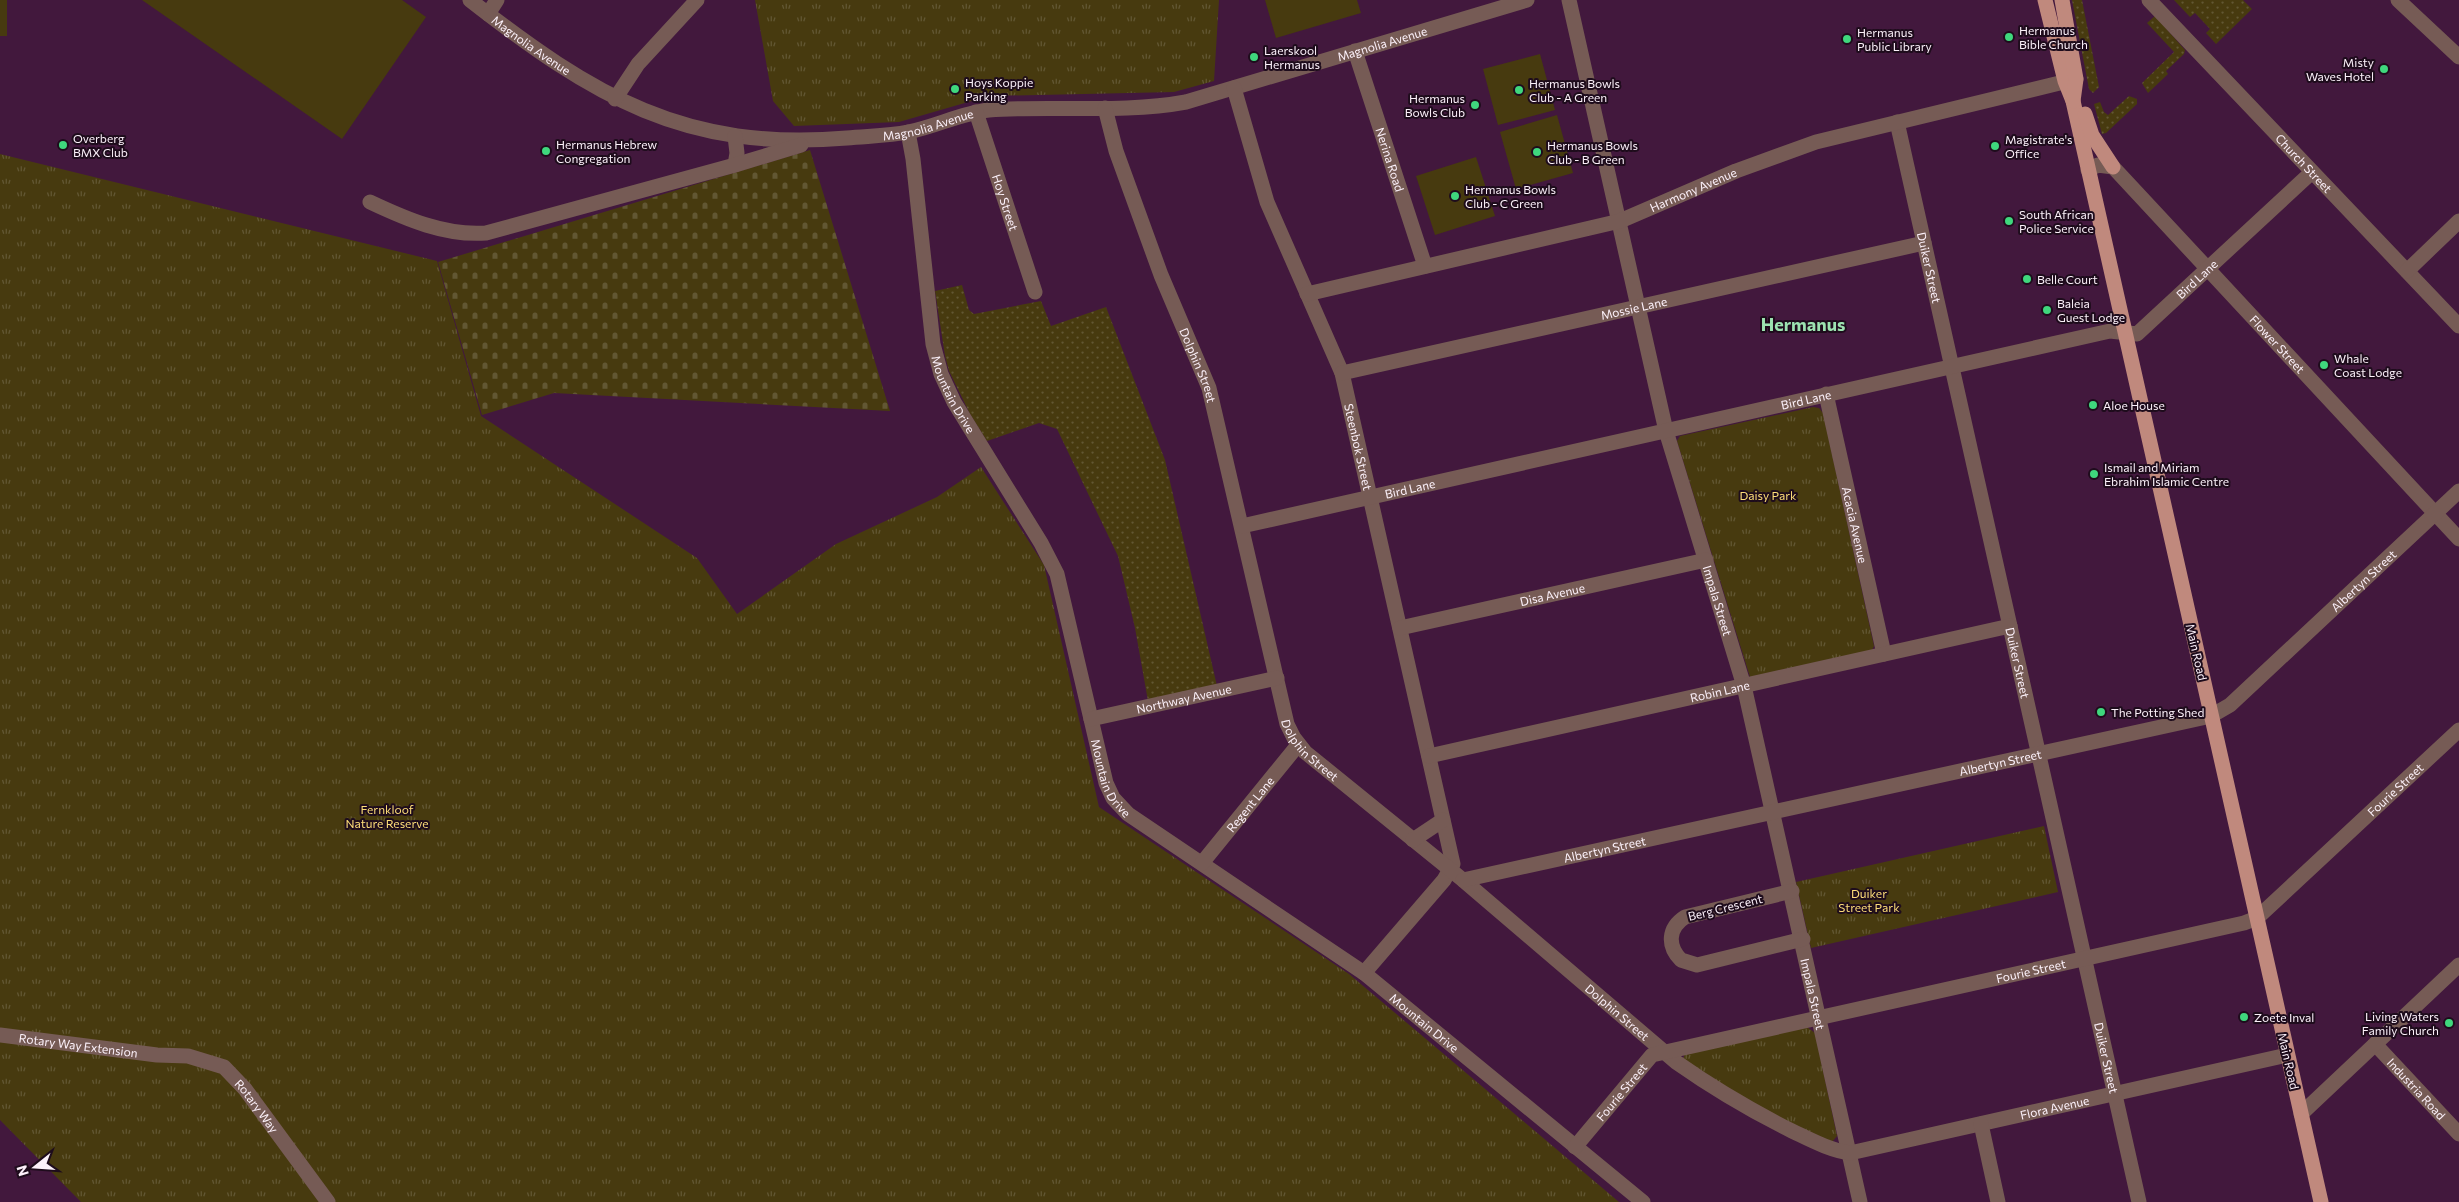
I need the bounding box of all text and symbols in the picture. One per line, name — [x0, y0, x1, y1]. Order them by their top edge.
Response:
street label: Magnolia Avenue — [489, 12, 573, 77]
street label: Magnolia Avenue — [1335, 23, 1429, 63]
place label: Hermanus Bible Church — [2019, 23, 2088, 51]
place label: Hermanus Public Library — [1857, 25, 1932, 53]
marker: Hermanus Bible Church — [2003, 31, 2015, 43]
marker: Hermanus Public Library — [1841, 33, 1853, 45]
place label: Laerskool Hermanus — [1264, 43, 1320, 71]
marker: Laerskool Hermanus — [1248, 51, 1260, 63]
place label: Misty Waves Hotel — [2306, 55, 2374, 83]
marker: Misty Waves Hotel — [2378, 63, 2390, 75]
place label: Hoys Koppie Parking — [965, 75, 1033, 103]
place label: Hermanus Bowls Club - A Green — [1529, 76, 1620, 104]
marker: Hoys Koppie Parking — [949, 83, 961, 95]
marker: Hermanus Bowls Club - A Green — [1513, 84, 1525, 96]
place label: Hermanus Bowls Club — [1405, 91, 1465, 119]
marker: Hermanus Bowls Club — [1469, 99, 1481, 111]
street label: Magnolia Avenue — [882, 106, 975, 142]
street label: Nerina Road — [1373, 125, 1407, 193]
place label: Overberg BMX Club — [73, 131, 128, 159]
street label: Church Street — [2273, 131, 2335, 195]
place label: Magistrate's Office — [2005, 132, 2073, 160]
place label: Hermanus Hebrew Congregation — [556, 137, 657, 165]
place label: Hermanus Bowls Club - B Green — [1547, 138, 1638, 166]
marker: Overberg BMX Club — [57, 139, 69, 151]
marker: Magistrate's Office — [1989, 140, 2001, 152]
marker: Hermanus Hebrew Congregation — [540, 145, 552, 157]
marker: Hermanus Bowls Club - B Green — [1531, 146, 1543, 158]
street label: Harmony Avenue — [1648, 165, 1739, 214]
street label: Hoy Street — [990, 172, 1021, 232]
place label: Hermanus Bowls Club - C Green — [1465, 182, 1556, 210]
marker: Hermanus Bowls Club - C Green — [1449, 190, 1461, 202]
place label: South African Police Service — [2019, 207, 2094, 235]
marker: South African Police Service — [2003, 215, 2015, 227]
street label: Duiker Street — [1915, 231, 1944, 304]
street label: Bird Lane — [2173, 256, 2220, 301]
place label: Belle Court — [2037, 272, 2098, 286]
marker: Belle Court — [2021, 273, 2033, 285]
street label: Mossie Lane — [1599, 294, 1668, 322]
place label: Baleia Guest Lodge — [2057, 296, 2125, 324]
marker: Baleia Guest Lodge — [2041, 304, 2053, 316]
street label: Flower Street — [2247, 312, 2308, 376]
district label: Hermanus — [1761, 313, 1845, 335]
street label: Dolphin Street — [1177, 326, 1219, 404]
place label: Whale Coast Lodge — [2334, 351, 2402, 379]
street label: Mountain Drive — [929, 354, 978, 435]
marker: Whale Coast Lodge — [2318, 359, 2330, 371]
street label: Bird Lane — [1779, 387, 1832, 412]
place label: Aloe House — [2103, 398, 2165, 412]
marker: Aloe House — [2087, 399, 2099, 411]
street label: Steenbok Street — [1342, 402, 1375, 491]
place label: Ismail and Miriam Ebrahim Islamic Centre — [2104, 460, 2229, 488]
marker: Ismail and Miriam Ebrahim Islamic Centre — [2088, 468, 2100, 480]
street label: Bird Lane — [1383, 476, 1436, 501]
street label: Acacia Avenue — [1840, 485, 1870, 564]
park label: Daisy Park — [1739, 488, 1797, 502]
street label: Albertyn Street — [2328, 547, 2399, 614]
street label: Impala Street — [1700, 564, 1735, 637]
street label: Disa Avenue — [1519, 580, 1586, 608]
street label: Main Road — [2184, 622, 2210, 682]
street label: Duiker Street — [2003, 626, 2033, 699]
street label: Robin Lane — [1689, 677, 1751, 704]
street label: Northway Avenue — [1135, 681, 1233, 716]
place label: The Potting Shed — [2111, 705, 2204, 719]
marker: The Potting Shed — [2095, 706, 2107, 718]
street label: Dolphin Street — [1279, 718, 1341, 783]
street label: Mountain Drive — [1089, 738, 1134, 820]
street label: Albertyn Street — [1958, 746, 2043, 778]
street label: Fourie Street — [2364, 760, 2426, 819]
street label: Regent Lane — [1223, 774, 1277, 835]
park label: Fernkloof Nature Reserve — [346, 802, 429, 830]
street label: Albertyn Street — [1562, 833, 1647, 865]
park label: Duiker Street Park — [1838, 886, 1900, 914]
street label: Berg Crescent — [1686, 891, 1764, 923]
street label: Fourie Street — [1995, 956, 2067, 985]
street label: Impala Street — [1798, 957, 1828, 1031]
street label: Dolphin Street — [1583, 981, 1652, 1043]
street label: Mountain Drive — [1387, 990, 1462, 1055]
place label: Living Waters Family Church — [2362, 1009, 2439, 1037]
place label: Zoete Inval — [2254, 1010, 2314, 1024]
marker: Zoete Inval — [2238, 1011, 2250, 1023]
marker: Living Waters Family Church — [2443, 1017, 2455, 1029]
street label: Duiker Street — [2092, 1021, 2121, 1095]
street label: Rotary Way Extension — [18, 1030, 139, 1059]
street label: Main Road — [2276, 1031, 2302, 1091]
street label: Industria Road — [2385, 1055, 2449, 1122]
street label: Fourie Street — [1593, 1060, 1649, 1124]
street label: Rotary Way — [232, 1076, 282, 1135]
street label: Flora Avenue — [2019, 1093, 2090, 1122]
north arrow — [10, 1142, 60, 1192]
text: N — [12, 1163, 32, 1178]

